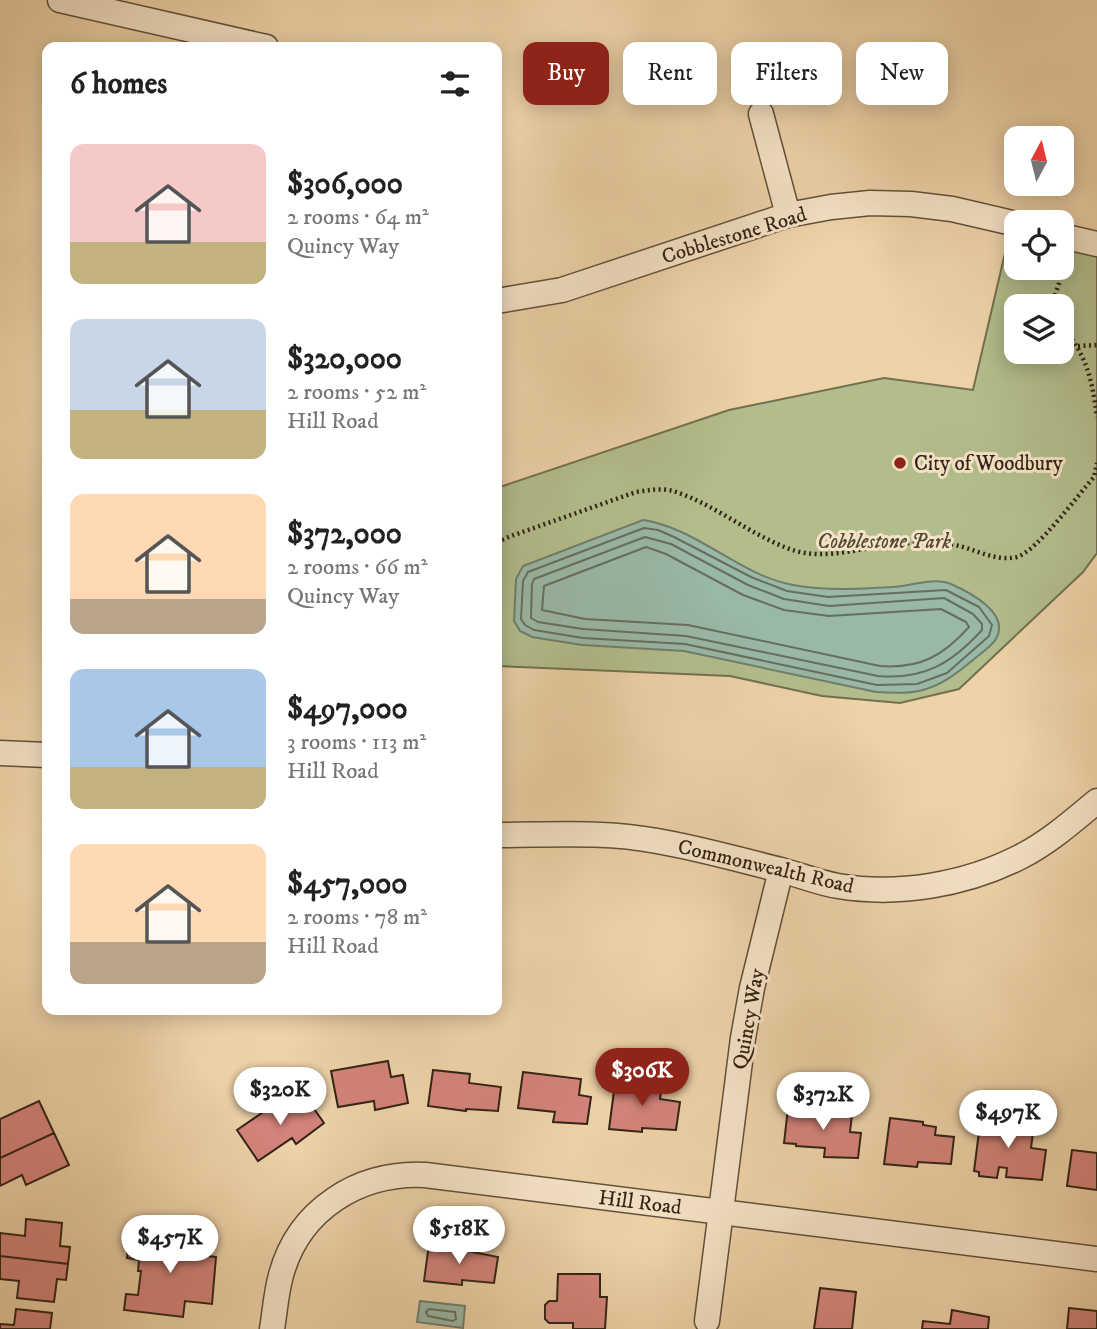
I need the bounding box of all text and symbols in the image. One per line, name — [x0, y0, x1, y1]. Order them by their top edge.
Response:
chip: Buy — [523, 42, 609, 105]
chip: Rent — [623, 42, 717, 105]
chip: Filters — [731, 42, 842, 105]
chip: New — [856, 42, 948, 105]
icon: filters — [436, 65, 474, 103]
text: 6 homes — [70, 66, 167, 103]
north arrow — [1004, 126, 1074, 196]
map controls — [1004, 126, 1074, 364]
text: $306,000 — [287, 166, 403, 203]
icon: home — [126, 172, 210, 256]
street label: Cobblestone Road — [659, 201, 810, 270]
text: 2 rooms · 64 m² — [287, 203, 429, 232]
button: locate — [1004, 210, 1074, 280]
text: Quincy Way — [287, 232, 399, 261]
button: layers — [1004, 294, 1074, 364]
text: $320,000 — [287, 341, 402, 378]
icon: home — [126, 347, 210, 431]
text: 2 rooms · 52 m² — [287, 378, 426, 407]
text: Hill Road — [287, 407, 379, 436]
place label: City of Woodbury — [914, 451, 1064, 477]
marker: City of Woodbury — [892, 455, 908, 471]
text: $372,000 — [287, 516, 402, 553]
icon: home — [126, 522, 210, 606]
park label: Cobblestone Park — [817, 529, 951, 555]
text: 2 rooms · 66 m² — [287, 553, 427, 582]
text: Quincy Way — [287, 582, 399, 611]
text: $497,000 — [287, 691, 408, 728]
icon: home — [126, 697, 210, 781]
text: 3 rooms · 113 m² — [287, 728, 426, 757]
text: Hill Road — [287, 757, 379, 786]
street label: Commonwealth Road — [675, 834, 857, 900]
text: $457,000 — [287, 866, 407, 903]
icon: home — [126, 872, 210, 956]
text: 2 rooms · 78 m² — [287, 903, 427, 932]
text: Hill Road — [287, 932, 379, 961]
street label: Quincy Way — [727, 966, 771, 1072]
pin: $306K — [593, 1048, 691, 1108]
text: $306K — [611, 1056, 673, 1085]
pin: $320K — [231, 1068, 329, 1127]
pin: $372K — [774, 1072, 872, 1132]
text: $320K — [250, 1075, 310, 1104]
text: $372K — [793, 1080, 853, 1109]
pin: $497K — [959, 1090, 1057, 1150]
text: $497K — [975, 1098, 1041, 1127]
street label: Hill Road — [597, 1185, 683, 1221]
pin: $518K — [410, 1206, 508, 1266]
text: $518K — [429, 1214, 489, 1243]
pin: $457K — [121, 1216, 219, 1275]
text: $457K — [137, 1223, 203, 1252]

